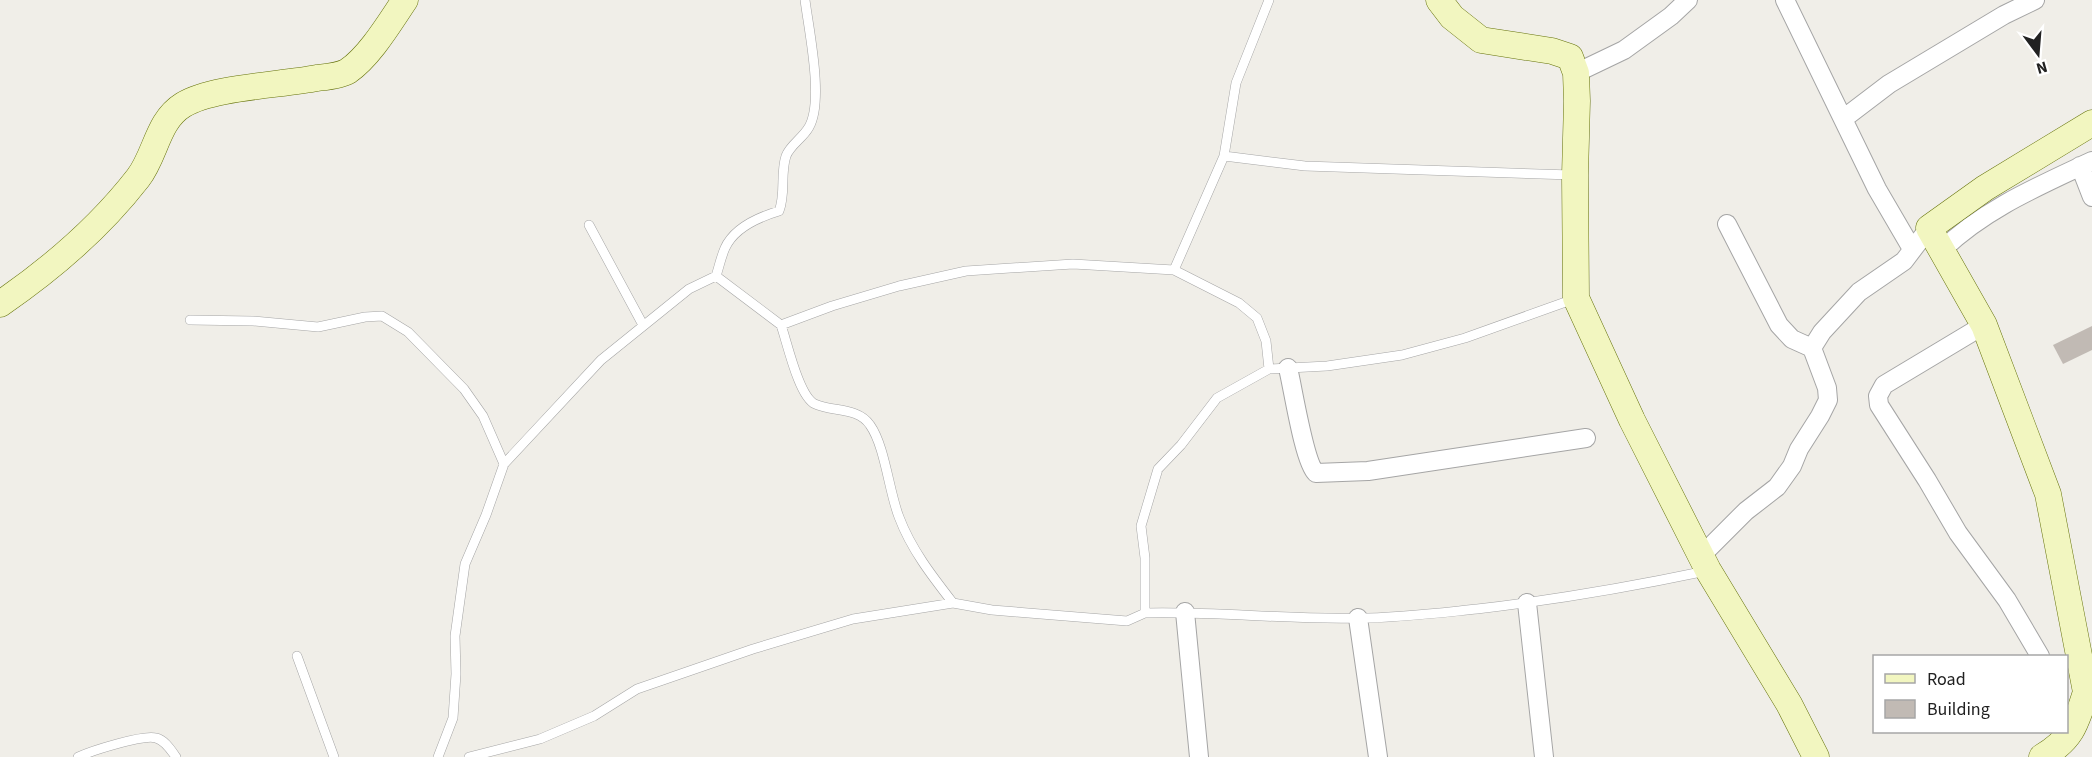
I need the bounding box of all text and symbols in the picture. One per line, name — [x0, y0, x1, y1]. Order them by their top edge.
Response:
north arrow — [2008, 24, 2068, 84]
text: N — [2034, 55, 2050, 79]
legend — [1873, 655, 2068, 733]
text: Road — [1927, 667, 1966, 692]
text: Building — [1927, 697, 1990, 722]

